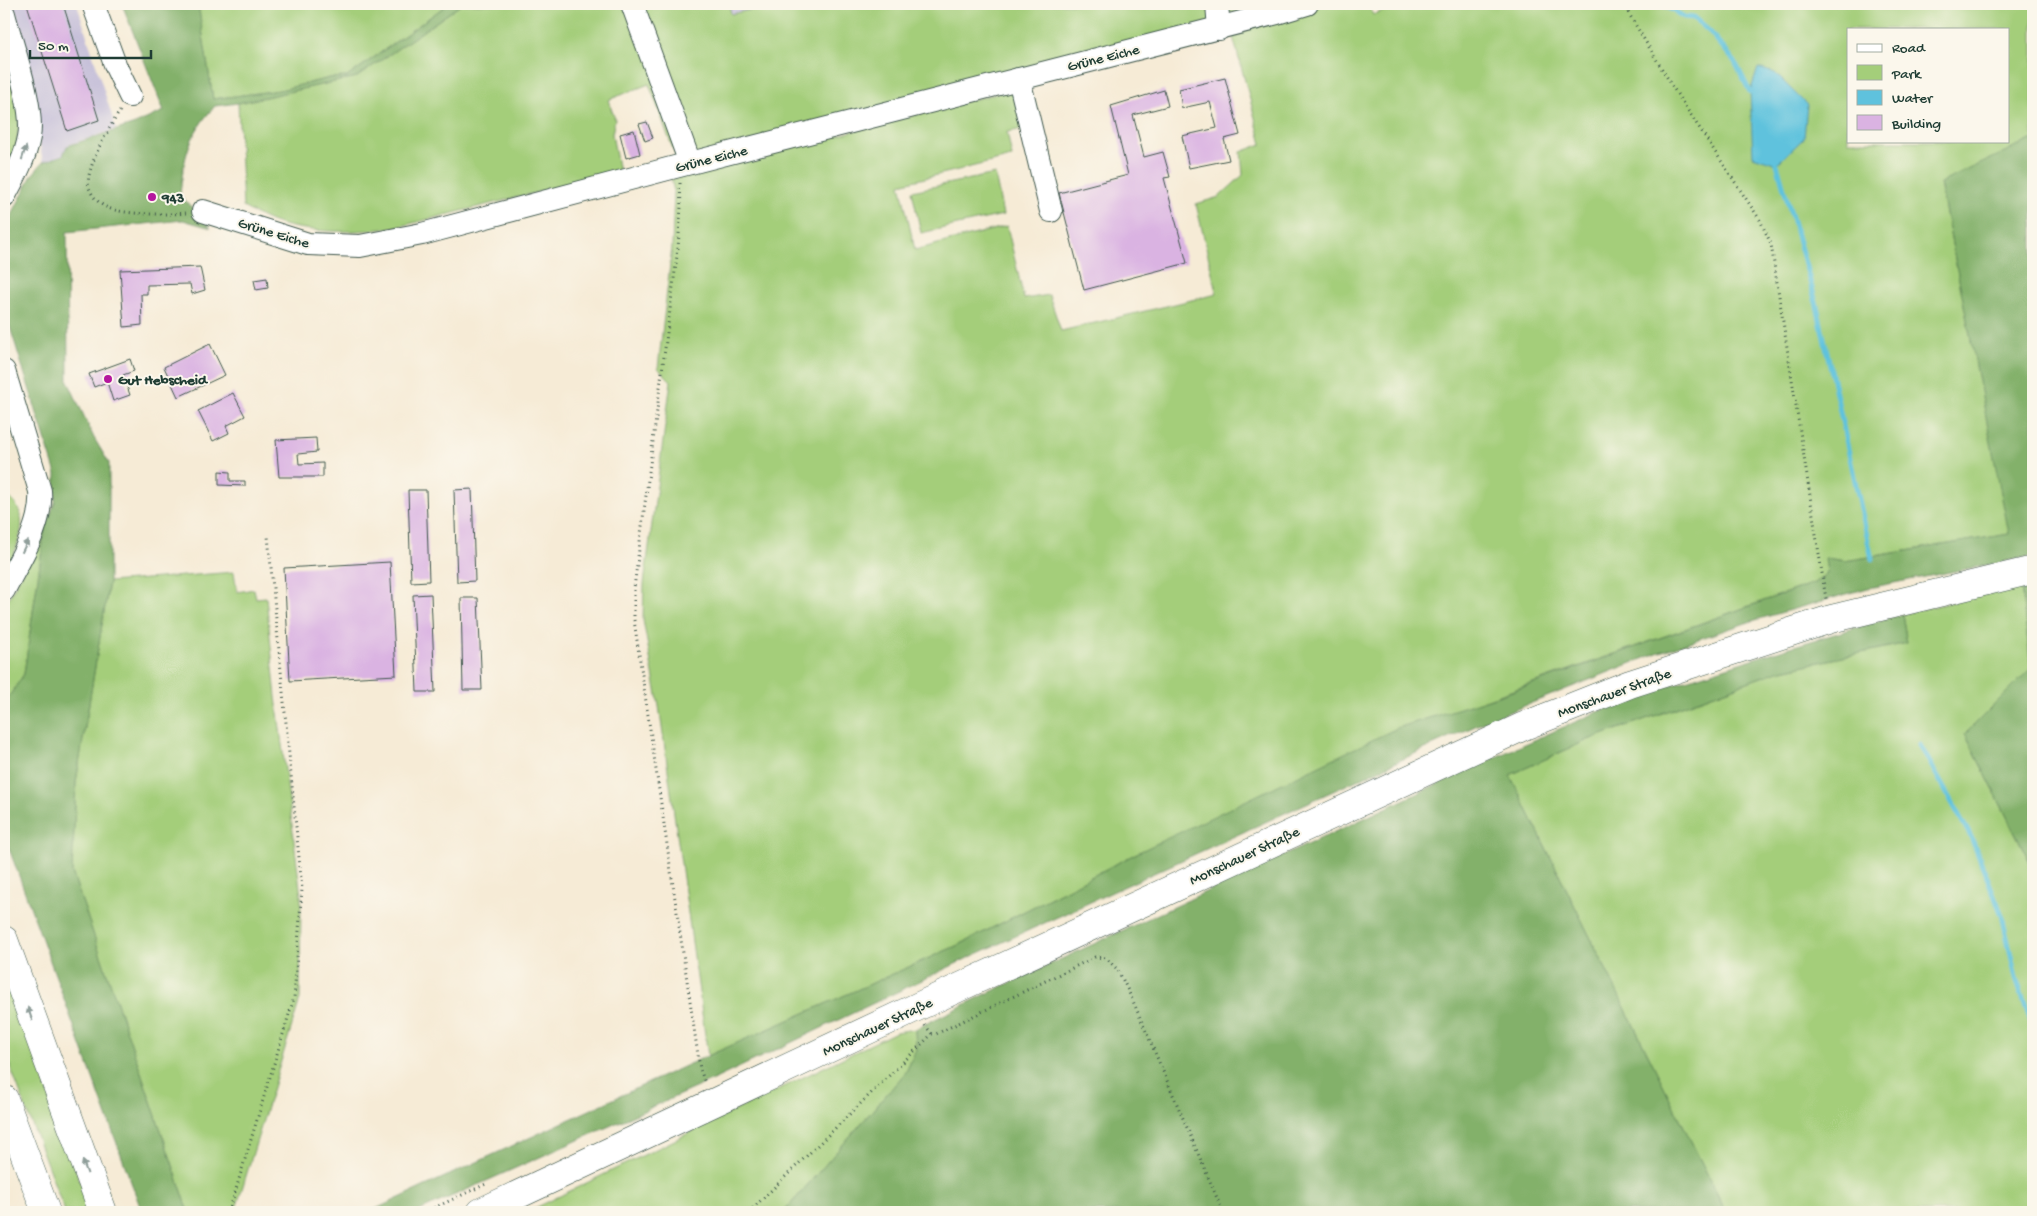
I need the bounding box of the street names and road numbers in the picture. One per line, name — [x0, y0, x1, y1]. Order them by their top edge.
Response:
street label: Grüne Eiche — [1066, 41, 1142, 77]
street label: Grüne Eiche — [674, 142, 750, 178]
street label: Grüne Eiche — [236, 215, 312, 253]
street label: Monschauer Straße — [1555, 665, 1674, 723]
street label: Monschauer Straße — [1187, 823, 1303, 890]
street label: Monschauer Straße — [820, 994, 936, 1061]

